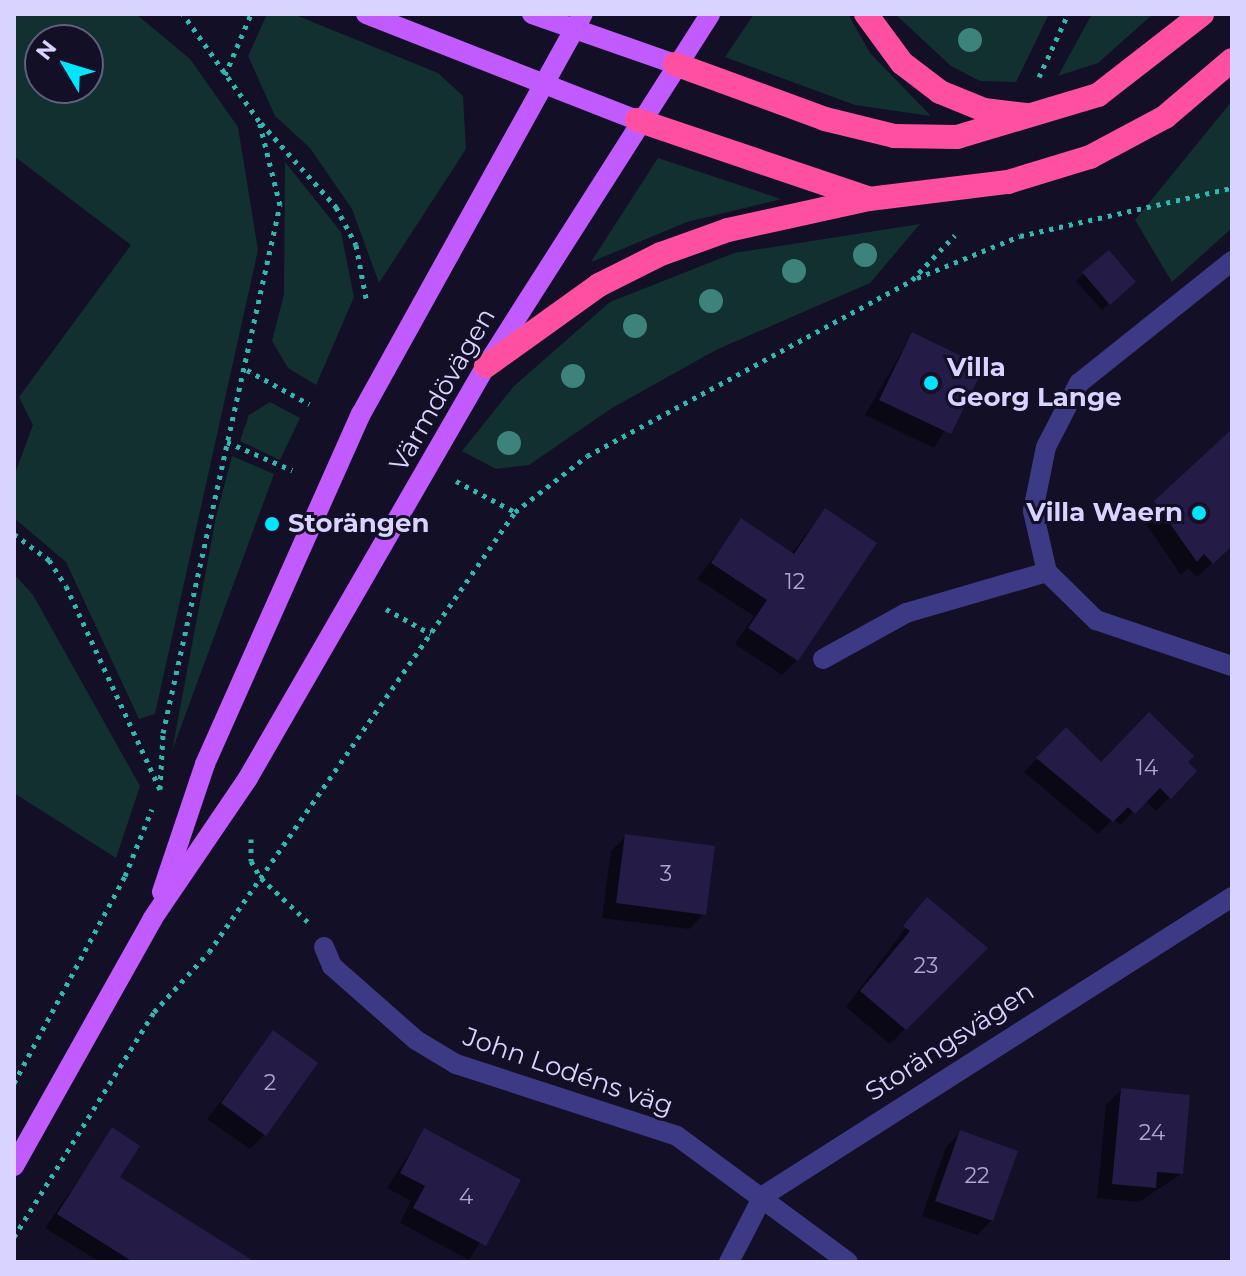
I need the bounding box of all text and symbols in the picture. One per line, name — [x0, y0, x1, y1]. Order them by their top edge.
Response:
north arrow — [24, 24, 104, 104]
text: N — [30, 35, 62, 65]
street label: Värmdövägen — [384, 303, 502, 477]
place label: Villa Georg Lange — [947, 352, 1122, 414]
marker: Villa Georg Lange — [922, 374, 940, 392]
place label: Villa Waern — [1026, 497, 1183, 529]
marker: Villa Waern — [1190, 504, 1208, 522]
place label: Storängen — [288, 508, 429, 540]
marker: Storängen — [263, 515, 281, 533]
house number: 12 — [785, 569, 805, 595]
house number: 14 — [1136, 755, 1158, 781]
house number: 3 — [660, 861, 672, 887]
house number: 23 — [914, 953, 938, 979]
street label: Storängsvägen — [860, 976, 1040, 1108]
street label: John Lodéns väg — [459, 1021, 677, 1123]
house number: 2 — [264, 1070, 276, 1096]
house number: 24 — [1139, 1120, 1165, 1146]
house number: 22 — [965, 1163, 989, 1189]
house number: 4 — [459, 1184, 473, 1210]

